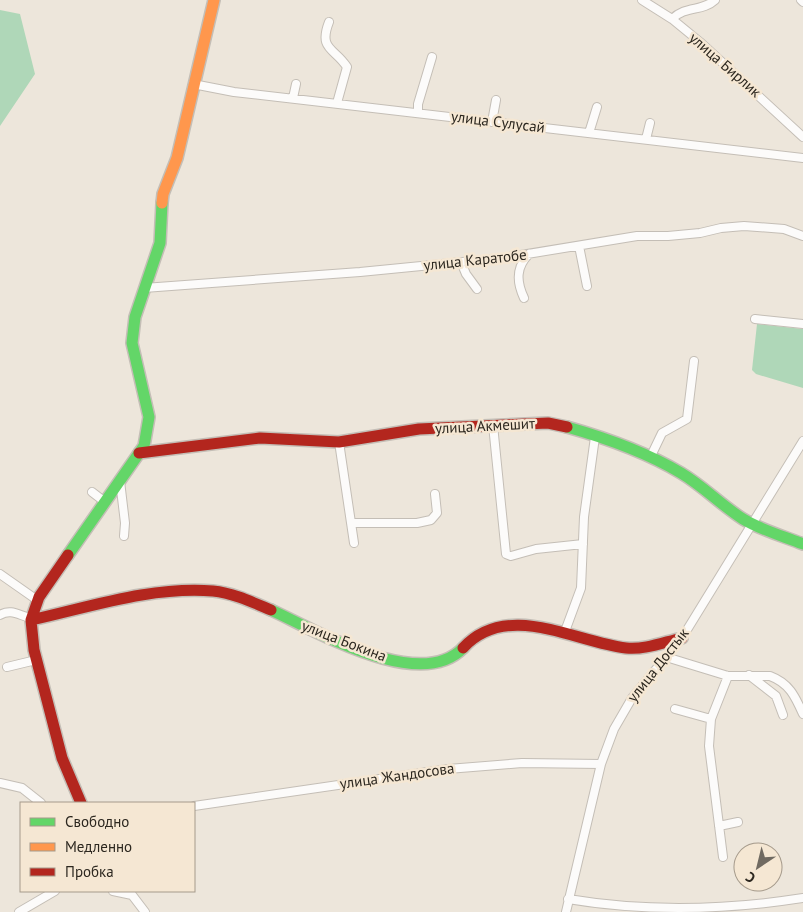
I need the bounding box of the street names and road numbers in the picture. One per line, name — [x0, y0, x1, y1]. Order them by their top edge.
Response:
street label: улица Бирлик — [685, 28, 766, 102]
street label: улица Сулусай — [450, 106, 546, 137]
street label: улица Каратобе — [422, 245, 528, 274]
street label: улица Акмешит — [434, 413, 535, 438]
street label: улица Бокина — [299, 616, 389, 665]
street label: улица Достык — [623, 623, 693, 706]
street label: улица Жандосова — [338, 758, 455, 793]

